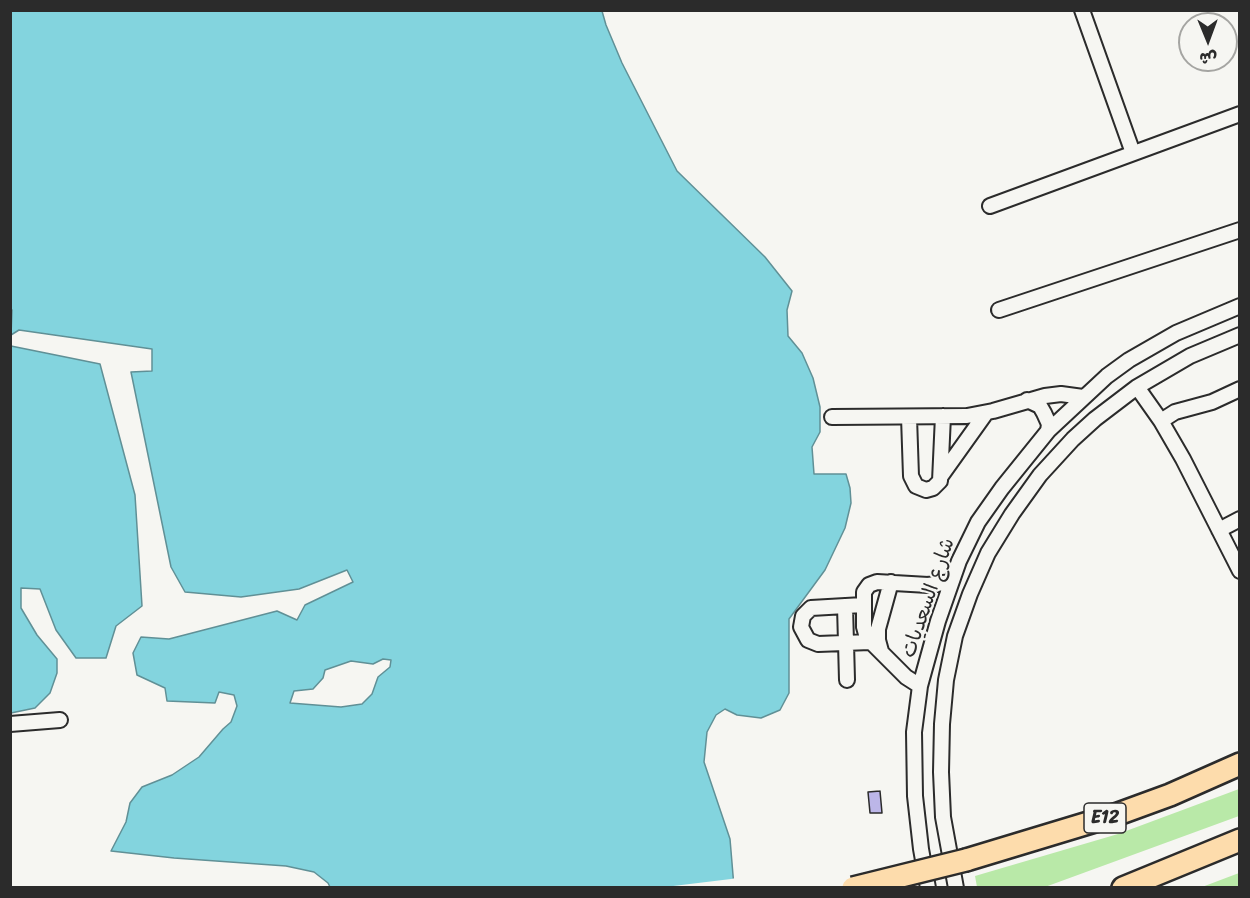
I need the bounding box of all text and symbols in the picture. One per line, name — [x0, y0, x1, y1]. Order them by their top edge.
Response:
north arrow — [1178, 12, 1238, 72]
text: ش — [1199, 44, 1217, 73]
street label: شارع السعديات — [897, 535, 961, 661]
road number: E12 — [1084, 803, 1126, 833]

